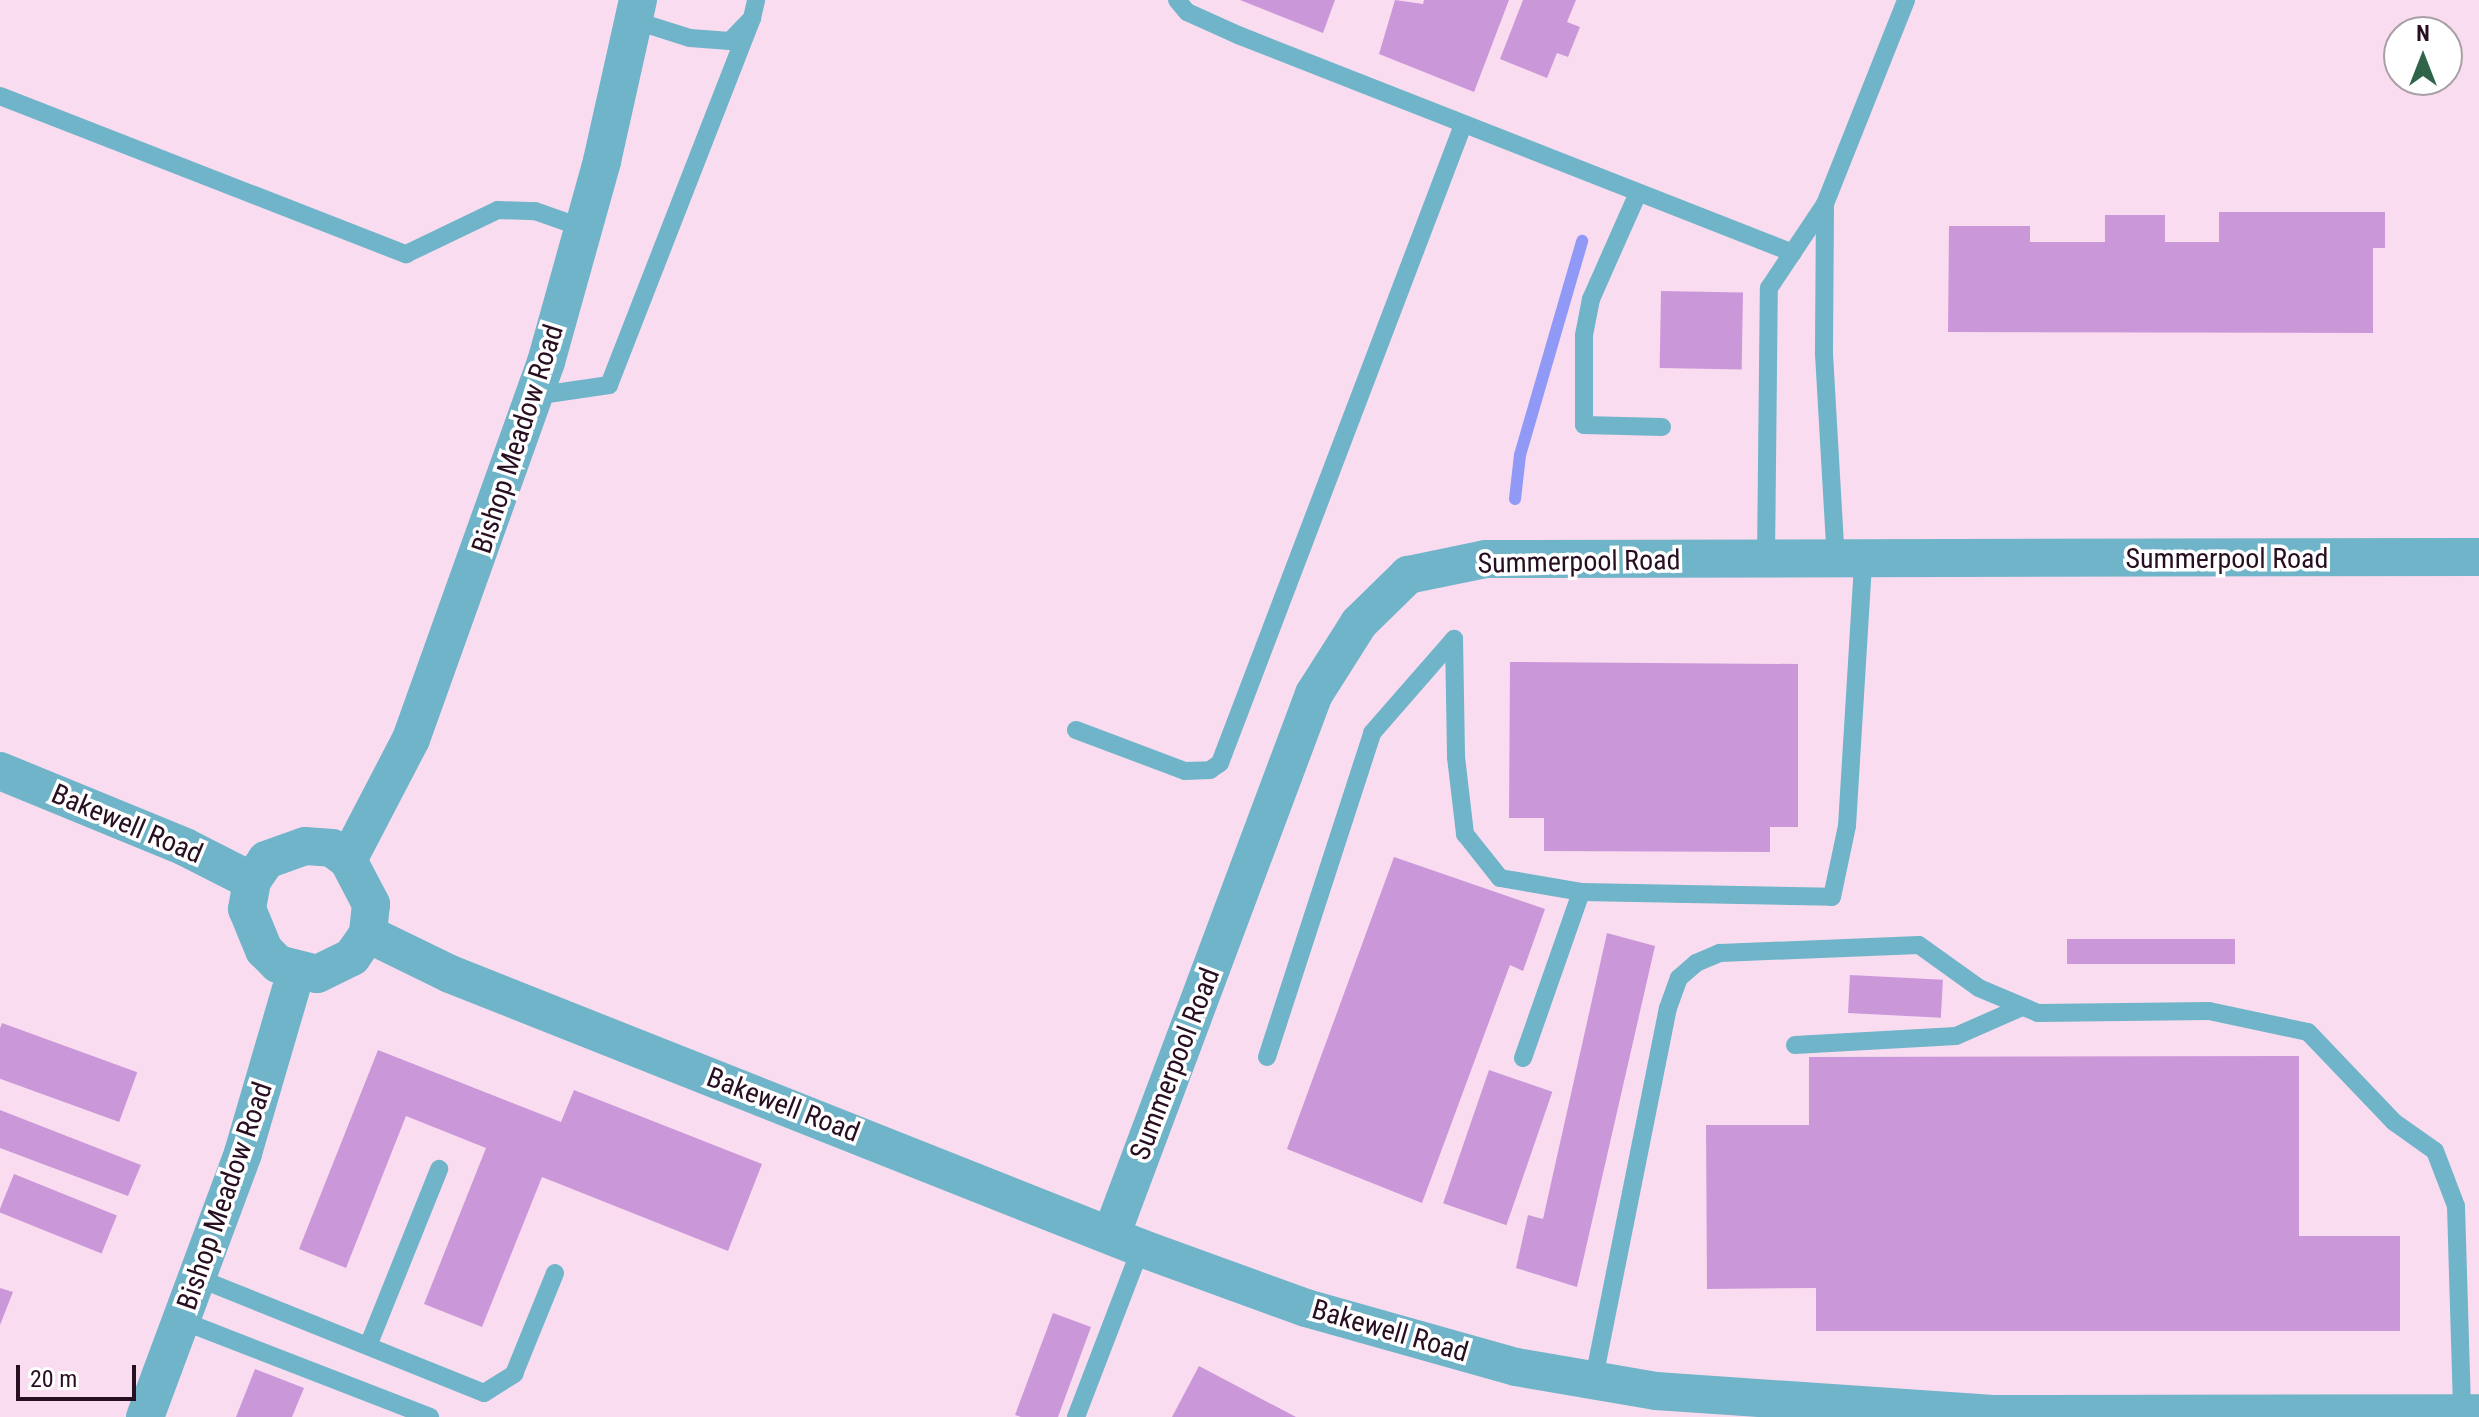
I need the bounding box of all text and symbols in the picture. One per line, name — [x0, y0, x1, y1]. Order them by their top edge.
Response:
north arrow — [2383, 16, 2463, 96]
text: N — [2416, 21, 2430, 46]
street label: Bishop Meadow Road — [465, 320, 571, 558]
street label: Summerpool Road — [2126, 542, 2328, 576]
street label: Summerpool Road — [1477, 543, 1681, 581]
street label: Bakewell Road — [46, 777, 208, 871]
street label: Summerpool Road — [1123, 963, 1227, 1165]
street label: Bakewell Road — [702, 1060, 864, 1150]
street label: Bishop Meadow Road — [170, 1078, 280, 1314]
street label: Bakewell Road — [1308, 1293, 1472, 1369]
scale bar — [20, 1349, 140, 1399]
text: 20 m — [30, 1365, 77, 1393]

